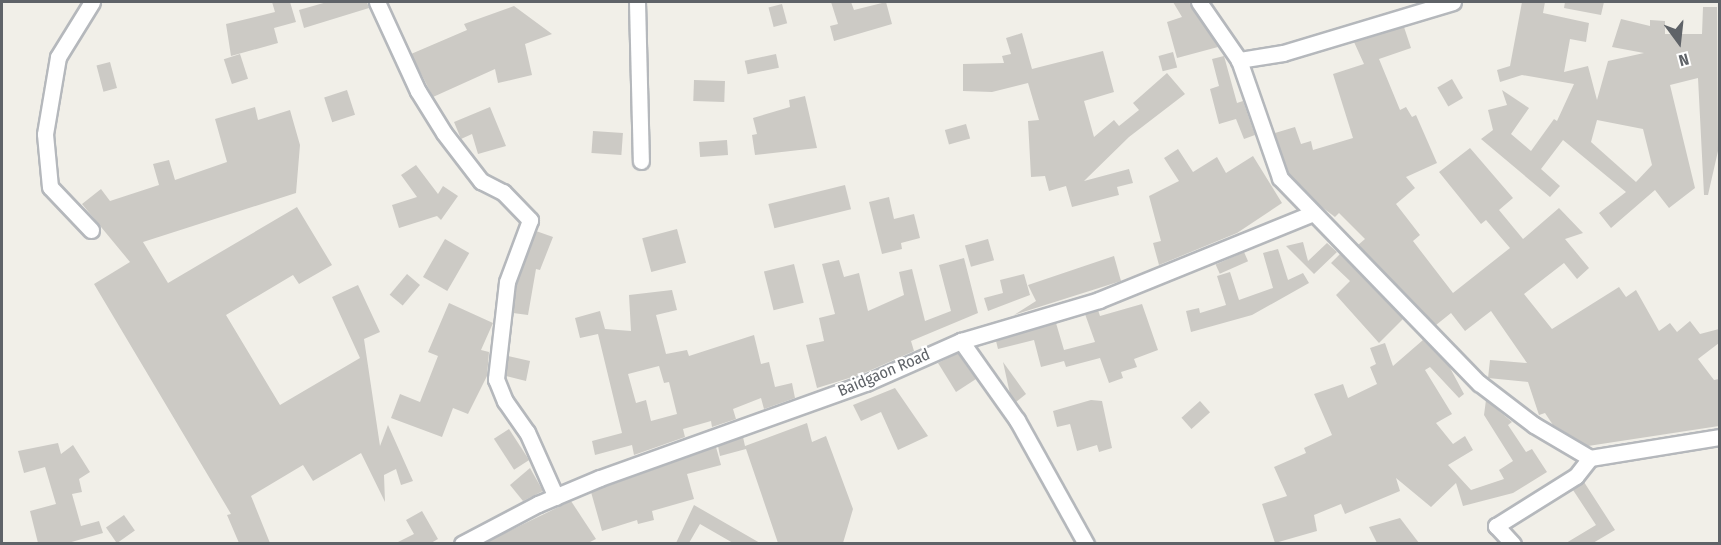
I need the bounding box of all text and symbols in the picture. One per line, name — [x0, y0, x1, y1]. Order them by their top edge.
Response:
north arrow — [1649, 12, 1709, 72]
text: N — [1677, 49, 1691, 70]
street label: Baidgaon Road — [835, 345, 933, 401]

